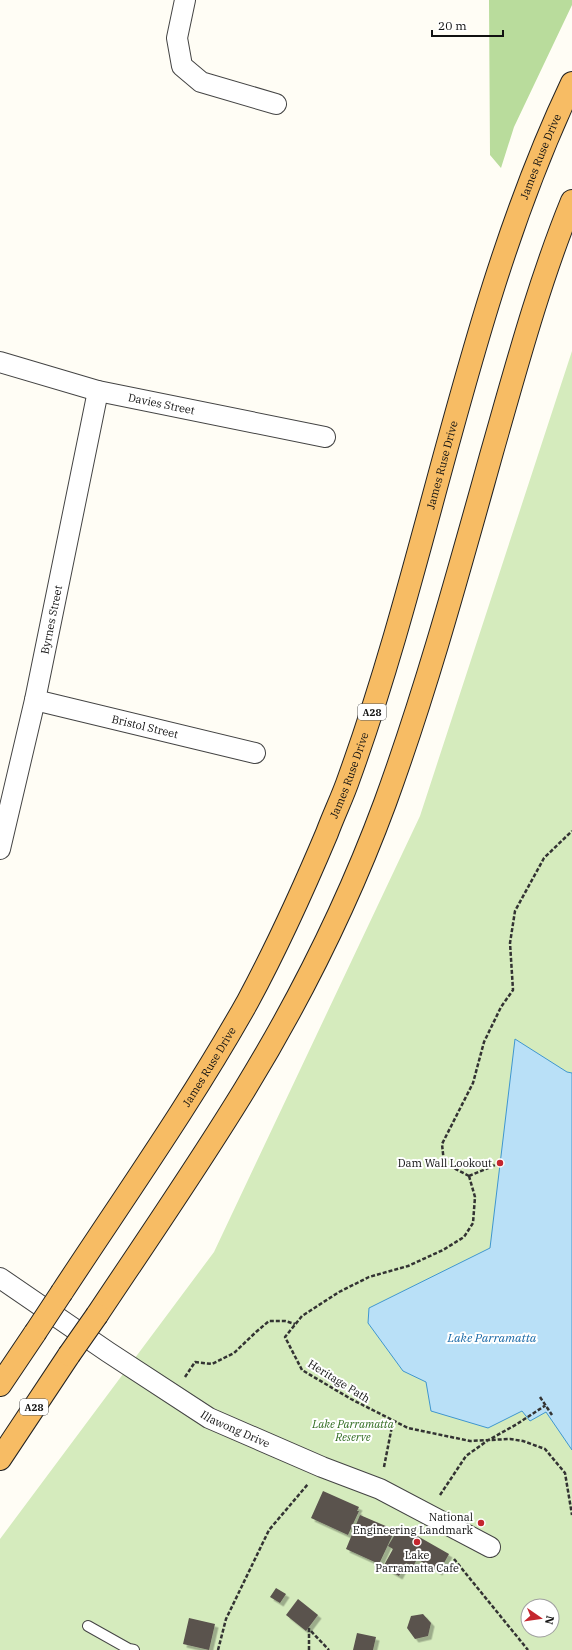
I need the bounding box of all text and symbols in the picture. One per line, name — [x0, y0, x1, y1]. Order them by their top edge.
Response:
scale bar — [432, 12, 503, 38]
text: 20 m — [438, 18, 467, 33]
street label: James Ruse Drive — [517, 112, 564, 201]
street label: Davies Street — [127, 390, 196, 417]
street label: James Ruse Drive — [423, 419, 461, 511]
street label: Byrnes Street — [38, 584, 65, 655]
road number: A28 — [358, 704, 386, 720]
street label: Bristol Street — [110, 712, 180, 741]
street label: James Ruse Drive — [327, 730, 371, 821]
street label: James Ruse Drive — [179, 1024, 239, 1109]
place label: Dam Wall Lookout — [398, 1156, 492, 1170]
marker: Dam Wall Lookout — [495, 1158, 505, 1168]
water label: Lake Parramatta — [447, 1330, 537, 1345]
street label: Heritage Path — [305, 1356, 373, 1406]
road number: A28 — [20, 1399, 48, 1415]
street label: Illawong Drive — [198, 1407, 272, 1451]
park label: Lake Parramatta Reserve — [311, 1417, 394, 1444]
place label: National Engineering Landmark — [353, 1510, 474, 1537]
marker: National Engineering Landmark — [476, 1518, 486, 1528]
marker: Lake Parramatta Cafe — [412, 1537, 422, 1547]
place label: Lake Parramatta Cafe — [375, 1548, 459, 1575]
north arrow — [520, 1598, 560, 1638]
text: N — [542, 1614, 558, 1626]

